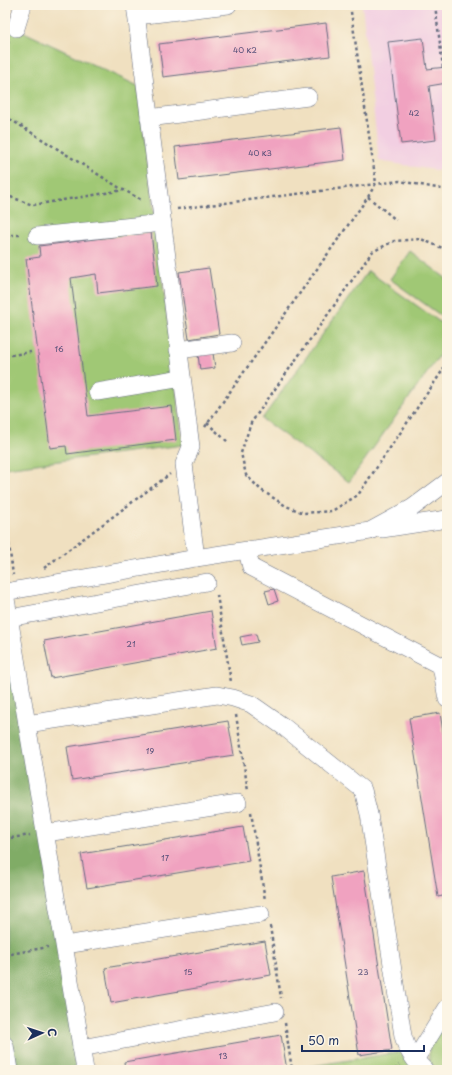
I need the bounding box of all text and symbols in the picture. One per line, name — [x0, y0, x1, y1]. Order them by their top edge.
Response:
house number: 40 к2 — [233, 44, 257, 56]
house number: 42 — [409, 107, 420, 119]
house number: 40 к3 — [248, 147, 272, 159]
house number: 16 — [54, 343, 64, 355]
house number: 21 — [126, 638, 136, 650]
house number: 19 — [146, 745, 154, 757]
house number: 17 — [161, 852, 170, 864]
house number: 15 — [184, 966, 192, 978]
house number: 23 — [358, 966, 368, 978]
north arrow — [22, 1013, 62, 1053]
scale bar — [302, 1027, 424, 1053]
text: С — [44, 1028, 61, 1037]
text: 50 m — [308, 1031, 339, 1049]
house number: 13 — [219, 1050, 227, 1062]

